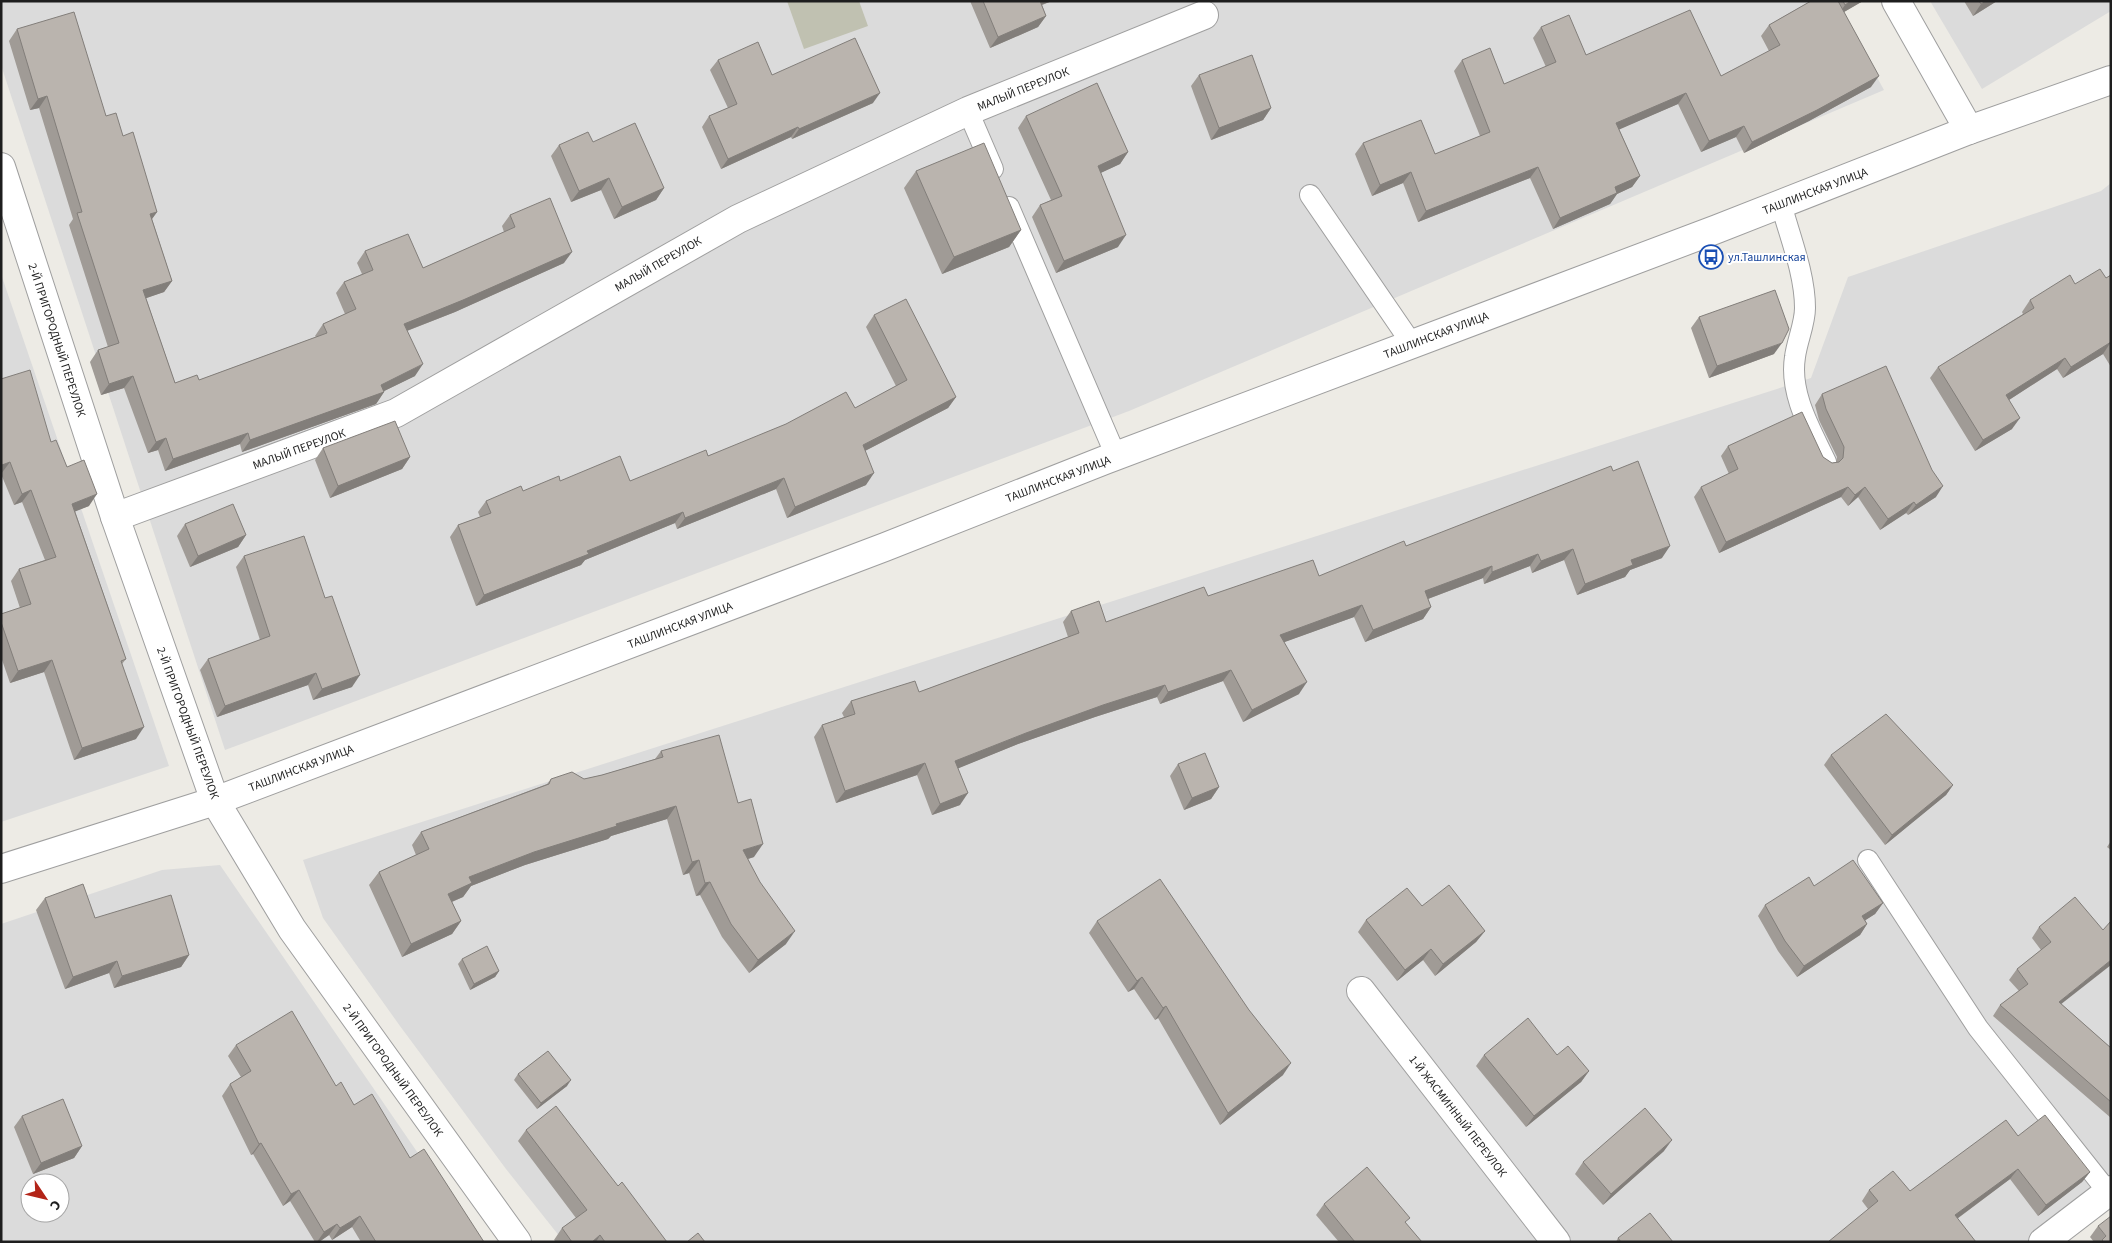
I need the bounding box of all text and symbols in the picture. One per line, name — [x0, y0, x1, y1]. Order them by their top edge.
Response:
street label: МАЛЫЙ ПЕРЕУЛОК — [975, 63, 1072, 116]
street label: ТАШЛИНСКАЯ УЛИЦА — [1760, 163, 1871, 219]
street label: МАЛЫЙ ПЕРЕУЛОК — [612, 233, 705, 296]
bus stop icon: ул.Ташлинская — [1698, 244, 1724, 270]
place label: ул.Ташлинская — [1728, 249, 1806, 266]
street label: 2-Й ПРИГОРОДНЫЙ ПЕРЕУЛОК — [24, 261, 89, 419]
street label: ТАШЛИНСКАЯ УЛИЦА — [1381, 307, 1492, 363]
street label: МАЛЫЙ ПЕРЕУЛОК — [250, 425, 348, 474]
street label: ТАШЛИНСКАЯ УЛИЦА — [1003, 451, 1114, 507]
street label: ТАШЛИНСКАЯ УЛИЦА — [625, 597, 736, 653]
street label: 2-Й ПРИГОРОДНЫЙ ПЕРЕУЛОК — [152, 645, 223, 802]
street label: ТАШЛИНСКАЯ УЛИЦА — [246, 740, 357, 796]
street label: 2-Й ПРИГОРОДНЫЙ ПЕРЕУЛОК — [338, 1000, 447, 1140]
street label: 1-Й ЖАСМИННЫЙ ПЕРЕУЛОК — [1405, 1052, 1511, 1181]
north arrow — [20, 1173, 70, 1223]
text: С — [44, 1196, 65, 1214]

